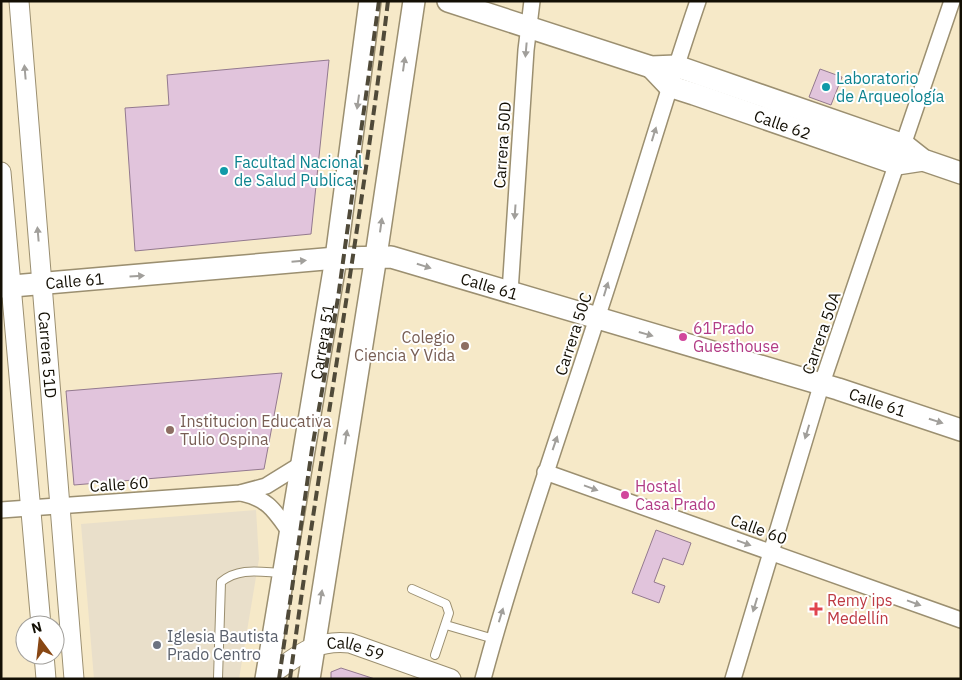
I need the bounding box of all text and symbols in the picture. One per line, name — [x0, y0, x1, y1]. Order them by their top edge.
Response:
one-way arrow — [522, 42, 530, 58]
one-way arrow — [401, 56, 409, 72]
one-way arrow — [20, 64, 28, 80]
place label: Laboratorio de Arqueología — [836, 68, 945, 106]
marker: Laboratorio de Arqueología — [820, 81, 832, 93]
one-way arrow — [354, 94, 362, 110]
street label: Carrera 50D — [489, 101, 515, 189]
street label: Calle 62 — [751, 105, 814, 144]
one-way arrow — [650, 126, 658, 141]
place label: Facultad Nacional de Salud Publica — [234, 152, 362, 190]
marker: Facultad Nacional de Salud Publica — [218, 165, 230, 177]
one-way arrow — [511, 204, 519, 220]
one-way arrow — [377, 216, 385, 232]
one-way arrow — [34, 226, 42, 242]
one-way arrow — [291, 257, 307, 265]
one-way arrow — [416, 263, 431, 271]
street label: Calle 61 — [45, 268, 105, 293]
street label: Calle 61 — [458, 268, 521, 304]
one-way arrow — [129, 271, 145, 279]
one-way arrow — [603, 281, 611, 296]
street label: Carrera 50A — [797, 289, 845, 377]
street label: Carrera 50C — [550, 290, 596, 378]
street label: Carrera 51 — [306, 302, 338, 381]
street label: Carrera 51D — [34, 311, 61, 399]
place label: 61Prado Guesthouse — [693, 318, 779, 356]
place label: Colegio Ciencia Y Vida — [354, 327, 455, 365]
one-way arrow — [639, 330, 654, 338]
marker: 61Prado Guesthouse — [677, 331, 689, 343]
marker: Colegio Ciencia Y Vida — [459, 340, 471, 352]
street label: Calle 61 — [846, 383, 909, 421]
place label: Institucion Educativa Tulio Ospina — [180, 411, 332, 449]
one-way arrow — [928, 418, 943, 426]
marker: Institucion Educativa Tulio Ospina — [164, 424, 176, 436]
one-way arrow — [802, 425, 810, 440]
one-way arrow — [342, 429, 350, 445]
one-way arrow — [552, 436, 559, 451]
street label: Calle 60 — [89, 472, 149, 496]
place label: Hostal Casa Prado — [635, 476, 716, 514]
one-way arrow — [584, 484, 599, 492]
marker: Hostal Casa Prado — [619, 489, 631, 501]
street label: Calle 60 — [728, 510, 790, 548]
one-way arrow — [737, 539, 752, 547]
one-way arrow — [317, 589, 325, 605]
place label: Remy ips Medellín — [827, 590, 892, 628]
one-way arrow — [751, 597, 758, 612]
one-way arrow — [907, 599, 922, 607]
marker: Remy ips Medellín — [809, 602, 823, 616]
one-way arrow — [498, 607, 506, 622]
north arrow — [15, 615, 65, 665]
text: N — [29, 617, 44, 637]
place label: Iglesia Bautista Prado Centro — [167, 626, 279, 664]
street label: Calle 59 — [326, 632, 387, 664]
marker: Iglesia Bautista Prado Centro — [151, 639, 163, 651]

